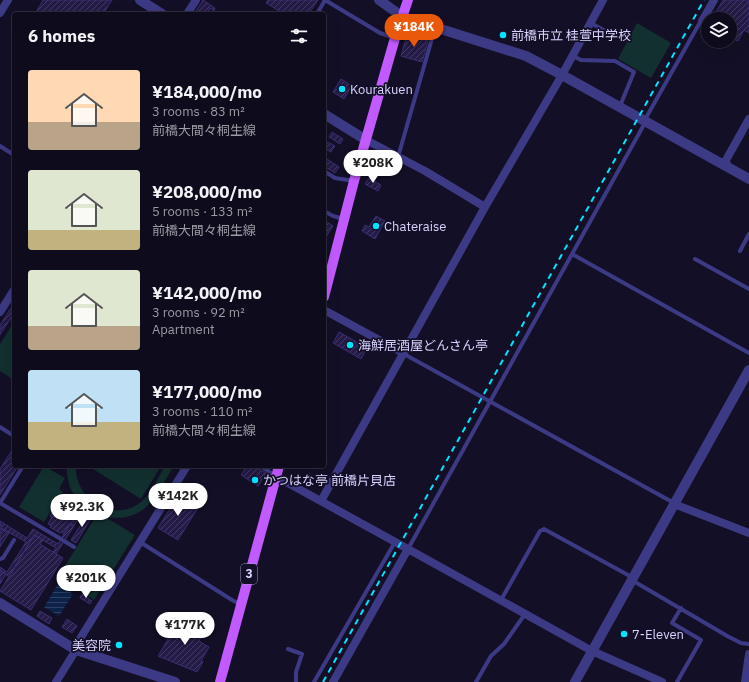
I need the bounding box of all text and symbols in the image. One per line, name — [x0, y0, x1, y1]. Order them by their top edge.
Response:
map controls — [701, 12, 737, 48]
button: layers — [701, 12, 737, 48]
pin: ¥184K — [386, 14, 442, 48]
text: ¥184K — [394, 18, 434, 35]
text: 6 homes — [28, 25, 95, 47]
icon: filters — [288, 25, 310, 47]
place label: 前橋市立 桂萱中学校 — [511, 27, 631, 44]
marker: 前橋市立 桂萱中学校 — [498, 30, 508, 40]
text: ¥184,000/mo — [152, 81, 262, 103]
place label: Kourakuen — [350, 81, 413, 98]
marker: Kourakuen — [337, 84, 347, 94]
icon: home — [60, 86, 108, 134]
text: 3 rooms · 83 m² — [152, 103, 245, 120]
text: 前橋大間々桐生線 — [152, 122, 256, 139]
pin: ¥208K — [345, 150, 401, 184]
text: ¥208K — [353, 154, 393, 171]
text: ¥208,000/mo — [152, 181, 262, 203]
icon: home — [60, 186, 108, 234]
text: 5 rooms · 133 m² — [152, 203, 253, 220]
place label: Chateraise — [384, 218, 446, 235]
marker: Chateraise — [371, 221, 381, 231]
text: 前橋大間々桐生線 — [152, 222, 256, 239]
text: ¥142,000/mo — [152, 282, 262, 304]
icon: home — [60, 286, 108, 334]
text: 3 rooms · 92 m² — [152, 304, 245, 321]
text: Apartment — [152, 321, 215, 338]
place label: 海鮮居酒屋どんさん亭 — [358, 337, 488, 354]
marker: 海鮮居酒屋どんさん亭 — [345, 340, 355, 350]
text: ¥177,000/mo — [152, 381, 262, 403]
icon: home — [60, 386, 108, 434]
text: 3 rooms · 110 m² — [152, 403, 253, 420]
text: 前橋大間々桐生線 — [152, 422, 256, 439]
place label: かつはな亭 前橋片貝店 — [263, 472, 396, 489]
marker: かつはな亭 前橋片貝店 — [250, 475, 260, 485]
pin: ¥142K — [150, 483, 206, 517]
text: ¥142K — [158, 487, 198, 504]
pin: ¥92.3K — [49, 494, 115, 528]
text: ¥92.3K — [60, 498, 104, 515]
road number: 3 — [241, 564, 257, 584]
pin: ¥201K — [58, 565, 114, 599]
text: ¥201K — [66, 569, 106, 586]
pin: ¥177K — [157, 612, 213, 646]
text: ¥177K — [165, 616, 205, 633]
place label: 7-Eleven — [632, 626, 684, 643]
marker: 7-Eleven — [619, 629, 629, 639]
place label: 美容院 — [72, 637, 111, 654]
marker: 美容院 — [114, 640, 124, 650]

